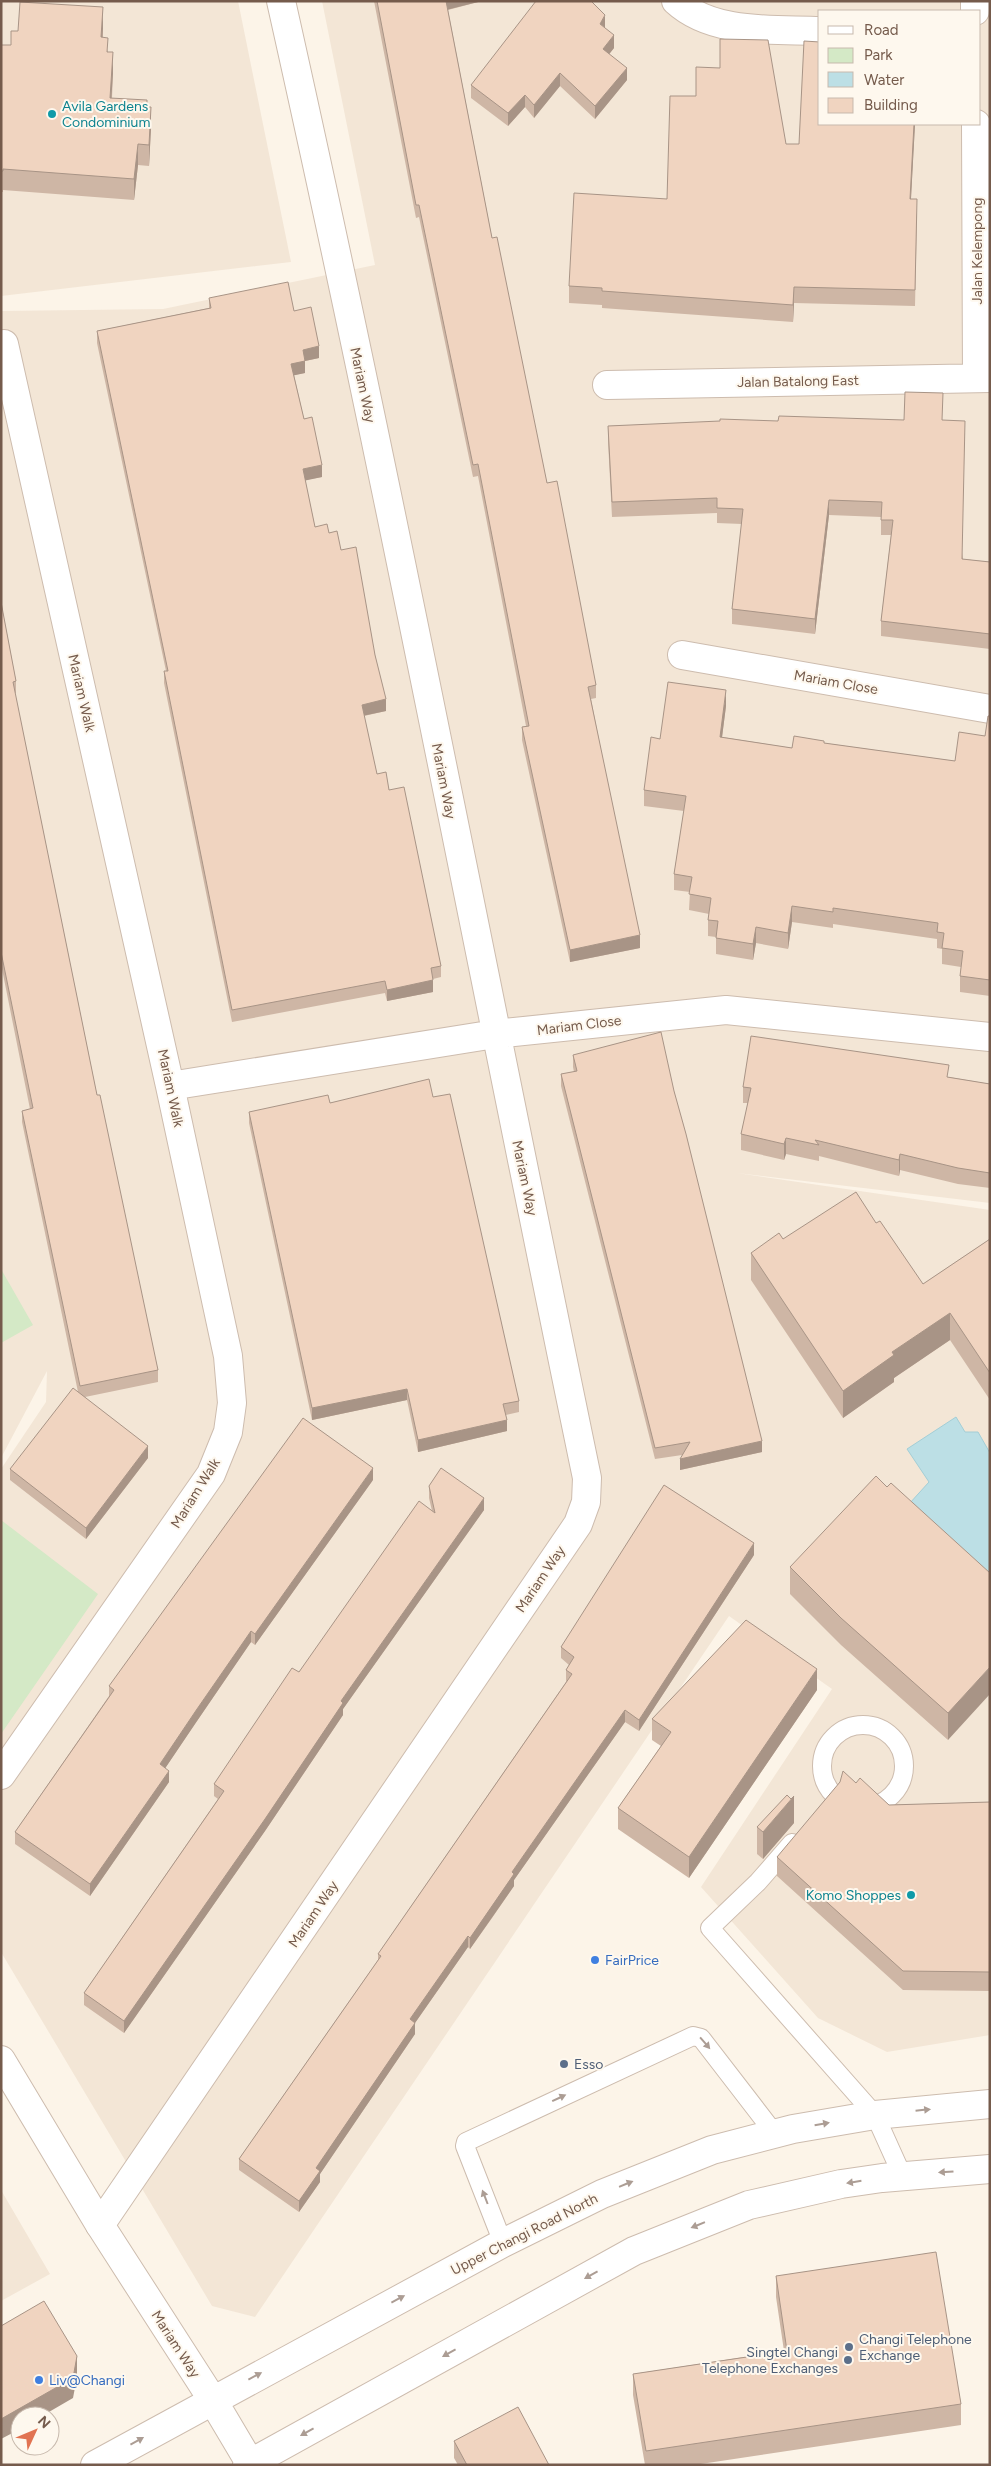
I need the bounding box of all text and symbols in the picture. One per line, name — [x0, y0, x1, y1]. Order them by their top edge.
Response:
legend — [818, 10, 981, 125]
text: Road — [864, 21, 899, 39]
text: Park — [864, 46, 893, 64]
text: Water — [864, 71, 904, 89]
text: Building — [864, 96, 918, 114]
place label: Avila Gardens Condominium — [62, 98, 150, 131]
marker: Avila Gardens Condominium — [46, 108, 58, 120]
street label: Jalan Kelempong — [969, 198, 986, 304]
street label: Mariam Way — [346, 346, 379, 425]
street label: Jalan Batalong East — [737, 372, 859, 391]
street label: Mariam Walk — [64, 653, 99, 734]
street label: Mariam Close — [793, 667, 880, 698]
street label: Mariam Way — [428, 742, 459, 821]
street label: Mariam Close — [536, 1012, 623, 1039]
street label: Mariam Walk — [154, 1048, 187, 1129]
street label: Mariam Way — [508, 1139, 541, 1218]
street label: Mariam Walk — [167, 1455, 224, 1531]
street label: Mariam Way — [512, 1542, 569, 1616]
street label: Mariam Way — [285, 1877, 342, 1951]
place label: Komo Shoppes — [806, 1887, 901, 1904]
marker: Komo Shoppes — [905, 1889, 917, 1901]
place label: FairPrice — [605, 1952, 659, 1969]
marker: FairPrice — [589, 1954, 601, 1966]
one-way arrow — [699, 2037, 711, 2049]
place label: Esso — [574, 2056, 603, 2073]
marker: Esso — [558, 2058, 570, 2070]
one-way arrow — [552, 2093, 566, 2101]
one-way arrow — [916, 2106, 932, 2114]
one-way arrow — [815, 2120, 831, 2128]
one-way arrow — [938, 2168, 954, 2176]
one-way arrow — [846, 2178, 862, 2186]
one-way arrow — [619, 2180, 633, 2188]
one-way arrow — [481, 2189, 489, 2204]
street label: Upper Changi Road North — [448, 2190, 601, 2279]
one-way arrow — [691, 2222, 705, 2230]
one-way arrow — [584, 2271, 599, 2279]
one-way arrow — [391, 2295, 406, 2303]
street label: Mariam Way — [148, 2307, 204, 2382]
place label: Changi Telephone Exchange — [859, 2331, 972, 2364]
marker: Changi Telephone Exchange — [843, 2341, 855, 2353]
place label: Singtel Changi Telephone Exchanges — [702, 2344, 838, 2377]
one-way arrow — [442, 2349, 456, 2358]
marker: Singtel Changi Telephone Exchanges — [842, 2354, 854, 2366]
place label: Liv@Changi — [49, 2372, 125, 2389]
one-way arrow — [248, 2372, 262, 2380]
marker: Liv@Changi — [33, 2374, 45, 2386]
north arrow — [10, 2406, 60, 2456]
text: N — [34, 2413, 54, 2432]
one-way arrow — [300, 2428, 314, 2436]
one-way arrow — [130, 2437, 145, 2445]

